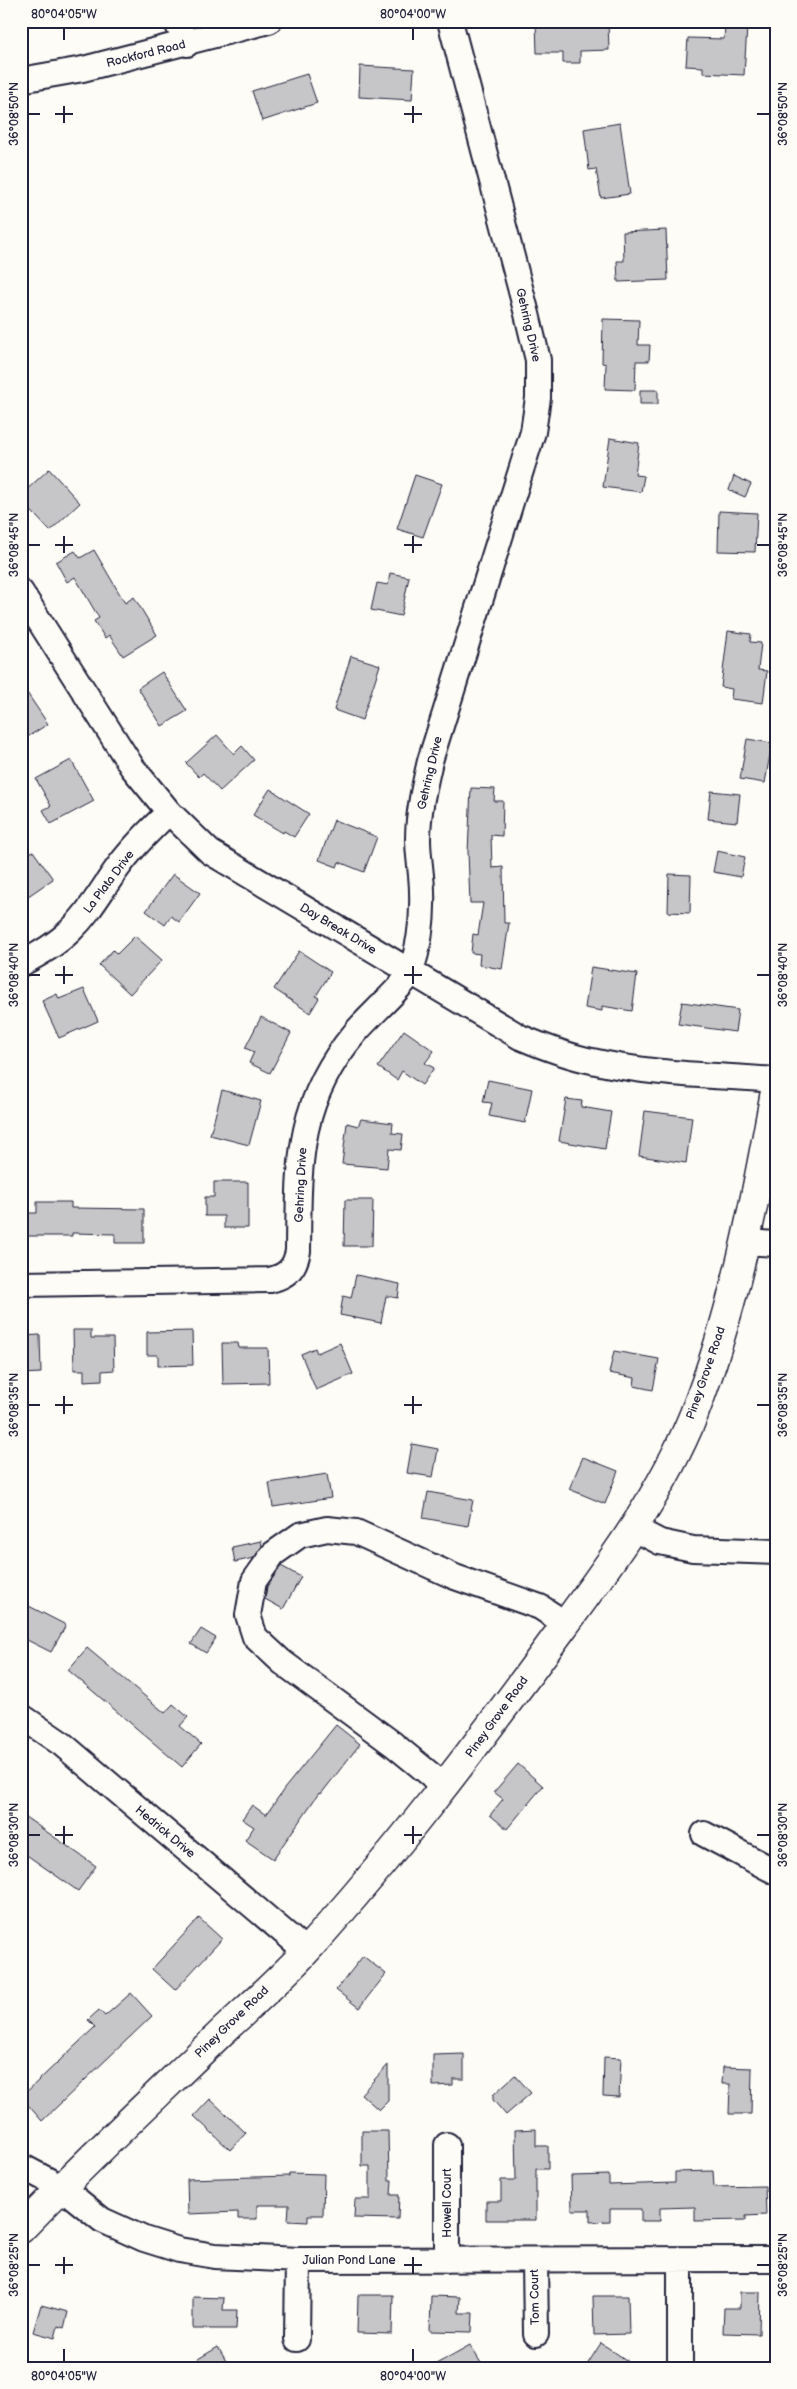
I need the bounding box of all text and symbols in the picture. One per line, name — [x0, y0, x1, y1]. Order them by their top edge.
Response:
text: 80°04'05"W — [31, 7, 97, 22]
text: 80°04'00"W — [380, 7, 446, 22]
street label: Rockford Road — [105, 37, 187, 71]
text: 36°08'50"N — [7, 82, 22, 146]
text: 36°08'50"N — [776, 82, 791, 146]
street label: Gehring Drive — [512, 287, 544, 363]
text: 36°08'45"N — [7, 513, 22, 577]
text: 36°08'45"N — [776, 513, 791, 577]
street label: Gehring Drive — [414, 735, 446, 811]
street label: La Plata Drive — [80, 848, 138, 916]
street label: Day Break Drive — [297, 900, 379, 958]
text: 36°08'40"N — [7, 943, 22, 1007]
text: 36°08'40"N — [776, 943, 791, 1007]
street label: Gehring Drive — [292, 1147, 310, 1223]
street label: Piney Grove Road — [683, 1325, 729, 1421]
text: 36°08'35"N — [7, 1373, 22, 1437]
text: 36°08'35"N — [776, 1373, 791, 1437]
street label: Piney Grove Road — [462, 1673, 532, 1761]
text: 36°08'30"N — [7, 1803, 22, 1867]
street label: Hedrick Drive — [132, 1803, 198, 1861]
text: 36°08'30"N — [776, 1803, 791, 1867]
street label: Piney Grove Road — [192, 1983, 272, 2061]
street label: Howell Court — [440, 2168, 455, 2238]
text: 36°08'25"N — [7, 2233, 22, 2297]
text: 36°08'25"N — [776, 2233, 791, 2297]
street label: Julian Pond Lane — [302, 2253, 396, 2268]
street label: Tom Court — [527, 2269, 543, 2325]
text: 80°04'05"W — [31, 2369, 97, 2384]
text: 80°04'00"W — [380, 2369, 446, 2384]

